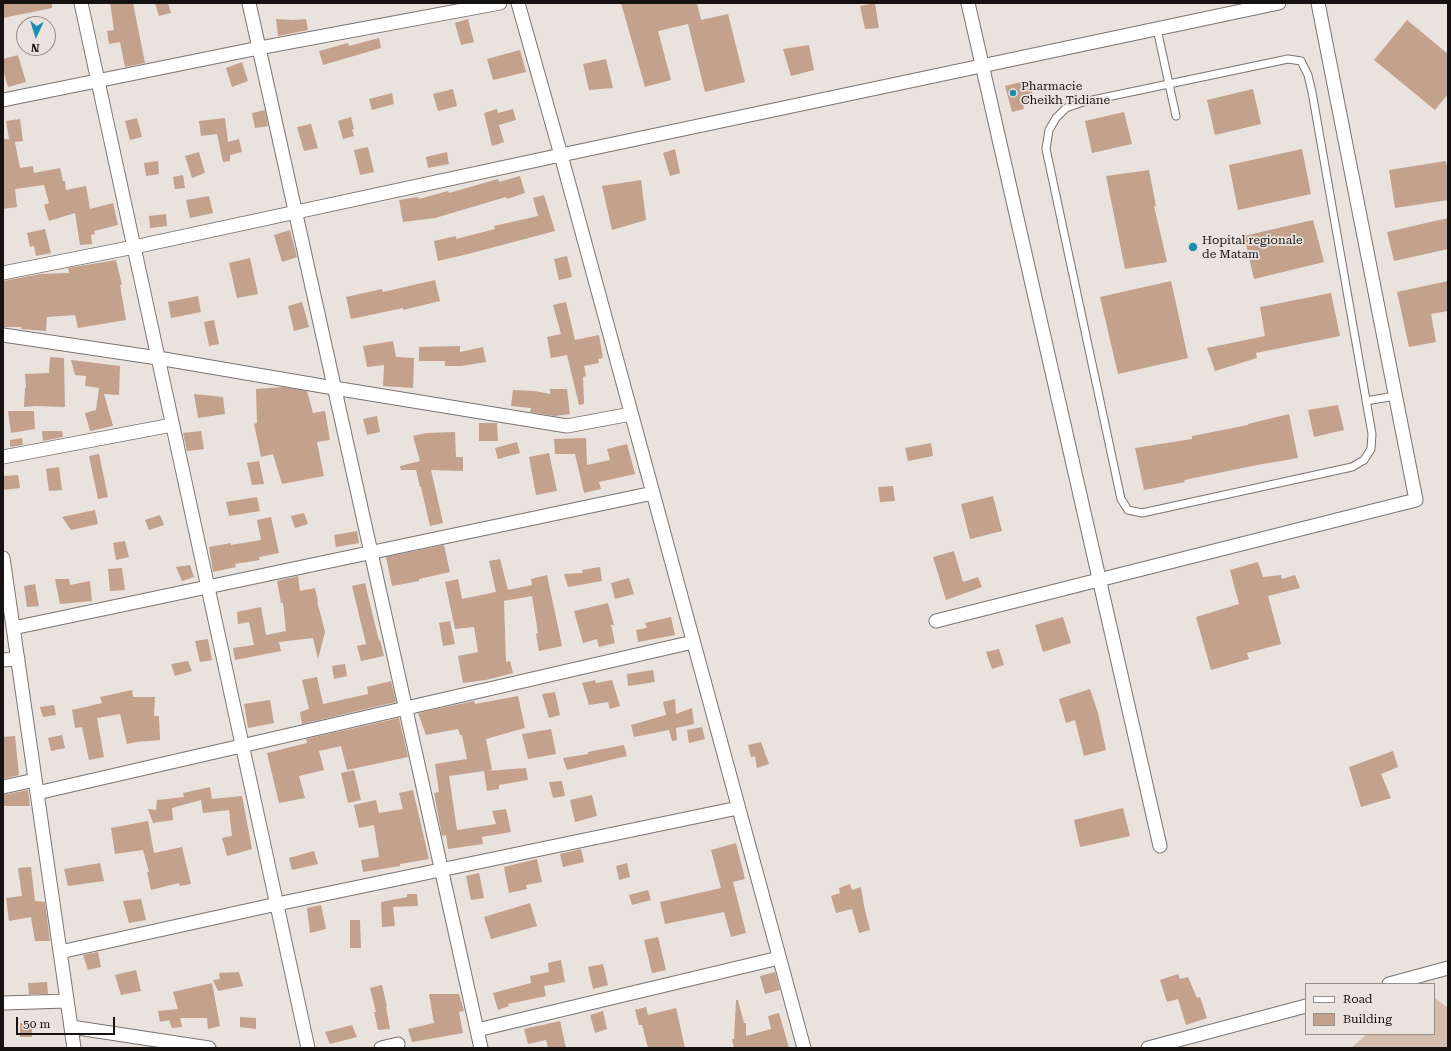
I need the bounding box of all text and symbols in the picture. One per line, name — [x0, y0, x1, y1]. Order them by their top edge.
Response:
north arrow — [16, 16, 56, 56]
text: N — [31, 41, 40, 54]
place label: Pharmacie Cheikh Tidiane — [1021, 79, 1110, 107]
marker: Pharmacie Cheikh Tidiane — [1008, 88, 1018, 98]
place label: Hopital regionale de Matam — [1202, 233, 1302, 261]
marker: Hopital regionale de Matam — [1187, 241, 1199, 253]
legend — [1305, 983, 1435, 1035]
text: Road — [1343, 992, 1372, 1006]
scale bar — [18, 1009, 117, 1035]
text: Building — [1343, 1012, 1392, 1026]
text: 50 m — [23, 1017, 50, 1031]

